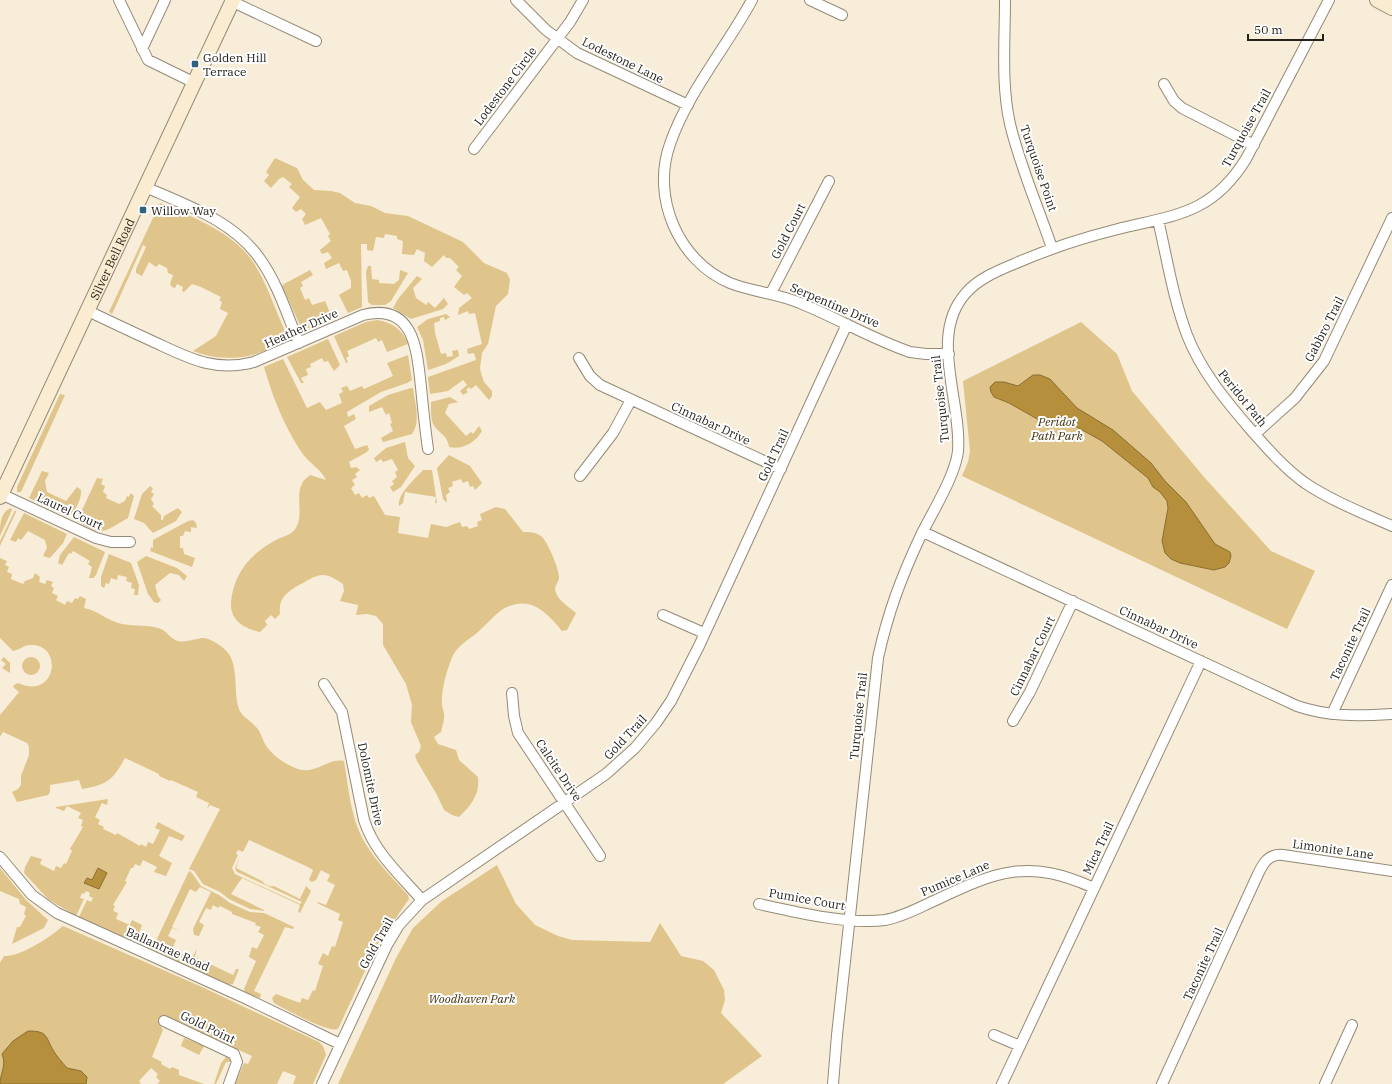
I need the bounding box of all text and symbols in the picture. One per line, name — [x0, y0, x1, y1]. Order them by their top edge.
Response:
scale bar — [1248, 16, 1323, 42]
text: 50 m — [1254, 22, 1283, 37]
street label: Lodestone Lane — [580, 34, 666, 86]
street label: Lodestone Circle — [471, 44, 539, 128]
place label: Golden Hill Terrace — [203, 50, 267, 79]
marker: Golden Hill Terrace — [190, 59, 200, 69]
street label: Turquoise Trail — [1218, 86, 1274, 170]
street label: Turquoise Point — [1017, 123, 1061, 213]
street label: Gold Court — [768, 201, 808, 261]
place label: Willow Way — [151, 203, 217, 218]
marker: Willow Way — [138, 205, 148, 215]
street label: Silver Bell Road — [86, 216, 137, 302]
street label: Serpentine Drive — [788, 279, 882, 331]
street label: Gabbro Trail — [1301, 293, 1347, 364]
street label: Heather Drive — [262, 305, 340, 351]
street label: Turquoise Trail — [928, 354, 952, 443]
street label: Peridot Path — [1215, 366, 1271, 430]
street label: Cinnabar Drive — [669, 398, 753, 448]
park label: Peridot Path Park — [1030, 414, 1083, 443]
street label: Gold Trail — [754, 426, 792, 484]
street label: Laurel Court — [35, 489, 105, 533]
street label: Cinnabar Drive — [1117, 602, 1201, 652]
street label: Taconite Trail — [1327, 605, 1374, 683]
street label: Cinnabar Court — [1006, 614, 1058, 698]
street label: Turquoise Trail — [846, 671, 870, 760]
street label: Gold Trail — [600, 711, 650, 763]
street label: Calcite Drive — [533, 736, 585, 804]
street label: Dolomite Drive — [355, 741, 387, 827]
street label: Mica Trail — [1079, 819, 1117, 877]
street label: Limonite Lane — [1291, 836, 1375, 862]
street label: Pumice Lane — [918, 857, 992, 899]
street label: Pumice Court — [768, 885, 846, 913]
street label: Gold Trail — [356, 915, 396, 971]
street label: Ballantrae Road — [124, 924, 212, 974]
street label: Taconite Trail — [1180, 925, 1227, 1003]
park label: Woodhaven Park — [429, 991, 516, 1006]
street label: Gold Point — [178, 1007, 238, 1047]

